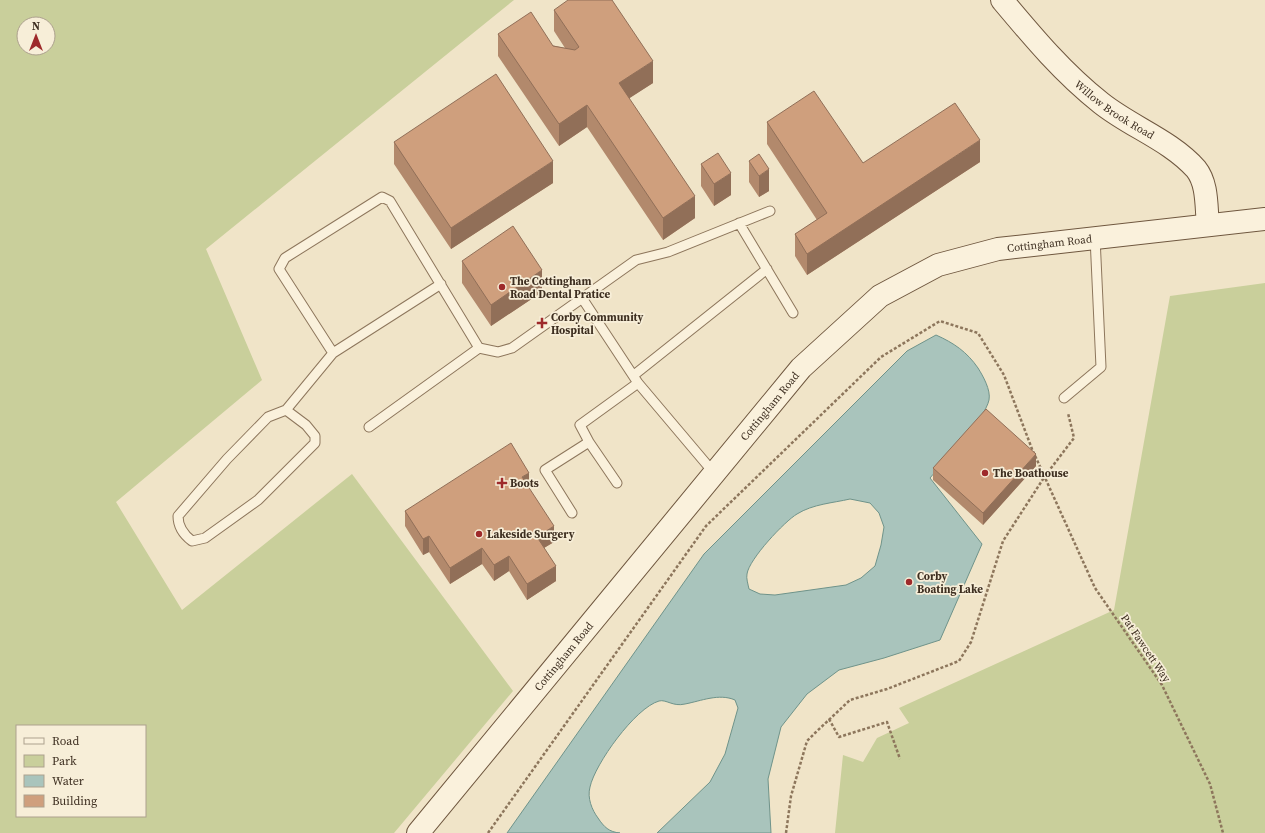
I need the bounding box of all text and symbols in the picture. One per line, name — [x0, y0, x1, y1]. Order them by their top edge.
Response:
north arrow — [16, 16, 56, 56]
text: N — [32, 19, 40, 34]
street label: Willow Brook Road — [1071, 77, 1158, 143]
street label: Cottingham Road — [1006, 231, 1094, 256]
place label: The Cottingham Road Dental Pratice — [510, 274, 610, 302]
marker: The Cottingham Road Dental Pratice — [497, 282, 507, 292]
place label: Corby Community Hospital — [551, 310, 644, 338]
marker: Corby Community Hospital — [536, 317, 548, 329]
street label: Cottingham Road — [737, 368, 803, 444]
place label: The Boathouse — [993, 466, 1069, 481]
marker: The Boathouse — [980, 468, 990, 478]
place label: Boots — [510, 476, 539, 491]
marker: Boots — [497, 478, 507, 488]
place label: Lakeside Surgery — [487, 527, 575, 542]
marker: Lakeside Surgery — [474, 529, 484, 539]
place label: Corby Boating Lake — [917, 569, 983, 597]
marker: Corby Boating Lake — [904, 577, 914, 587]
street label: Pat Fawcett Way — [1117, 611, 1174, 686]
street label: Cottingham Road — [531, 618, 597, 694]
legend — [16, 725, 146, 817]
text: Road — [52, 733, 79, 749]
text: Park — [52, 753, 77, 769]
text: Water — [52, 773, 84, 789]
text: Building — [52, 793, 97, 809]

